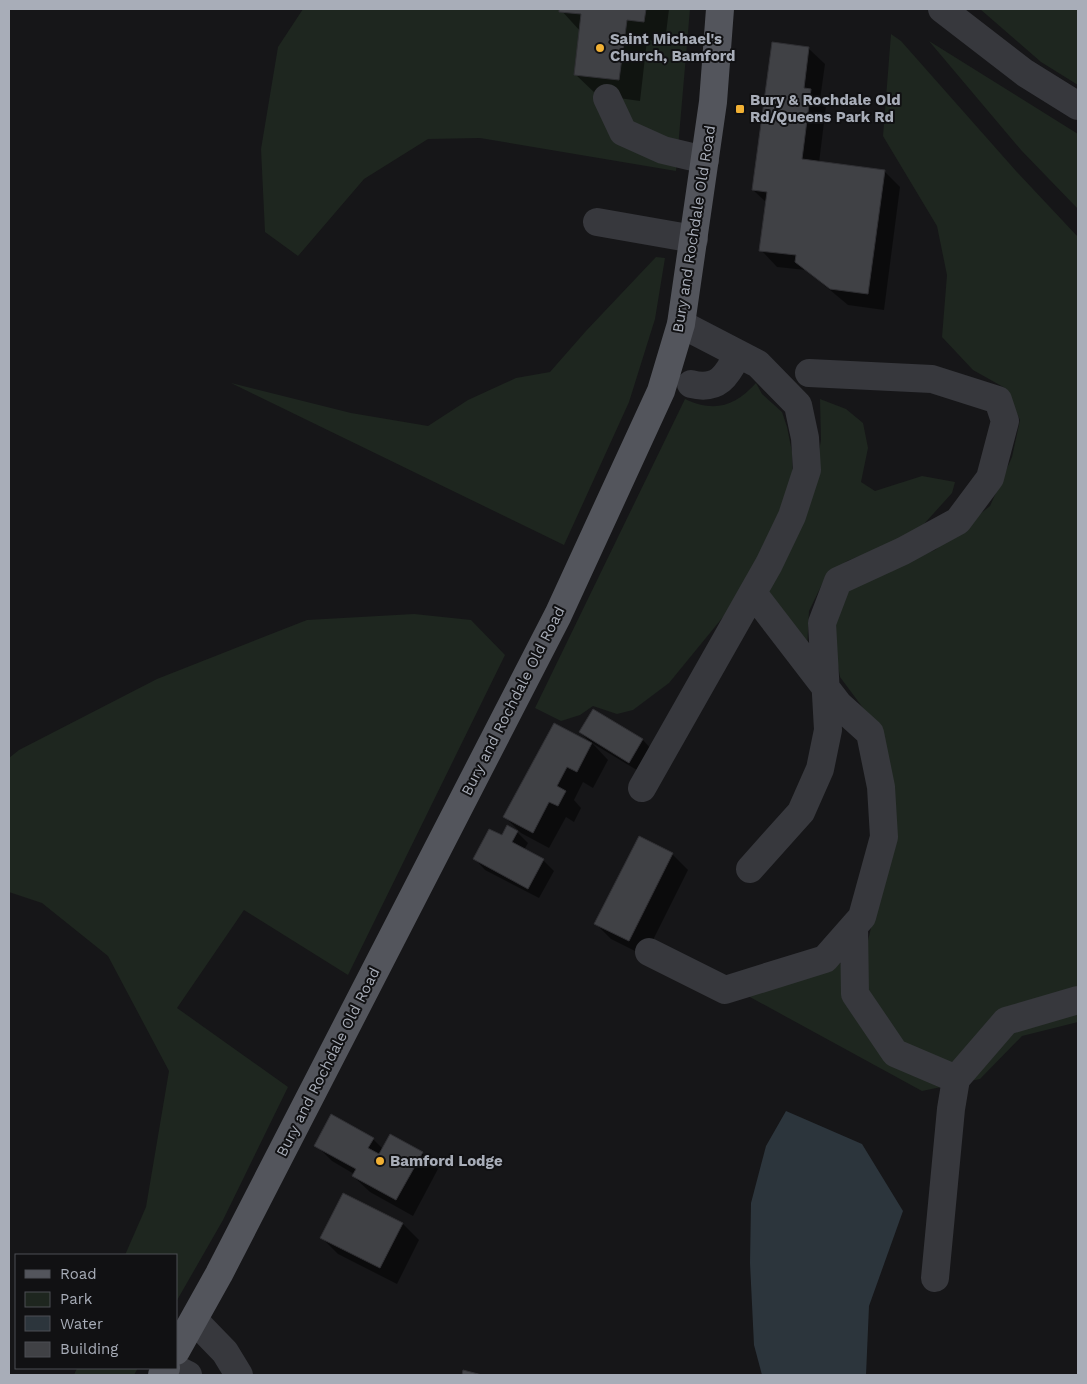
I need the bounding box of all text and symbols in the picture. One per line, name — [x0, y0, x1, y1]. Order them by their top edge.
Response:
place label: Saint Michael's Church, Bamford — [610, 30, 736, 65]
marker: Saint Michael's Church, Bamford — [594, 42, 606, 54]
place label: Bury & Rochdale Old Rd/Queens Park Rd — [750, 91, 901, 126]
marker: Bury & Rochdale Old Rd/Queens Park Rd — [734, 103, 746, 115]
street label: Bury and Rochdale Old Road — [669, 124, 719, 334]
street label: Bury and Rochdale Old Road — [457, 604, 569, 798]
street label: Bury and Rochdale Old Road — [272, 965, 384, 1159]
place label: Bamford Lodge — [390, 1152, 503, 1170]
marker: Bamford Lodge — [374, 1155, 386, 1167]
legend — [15, 1254, 178, 1369]
text: Road — [60, 1265, 97, 1283]
text: Park — [60, 1290, 93, 1308]
text: Water — [60, 1315, 103, 1333]
text: Building — [60, 1340, 118, 1358]

